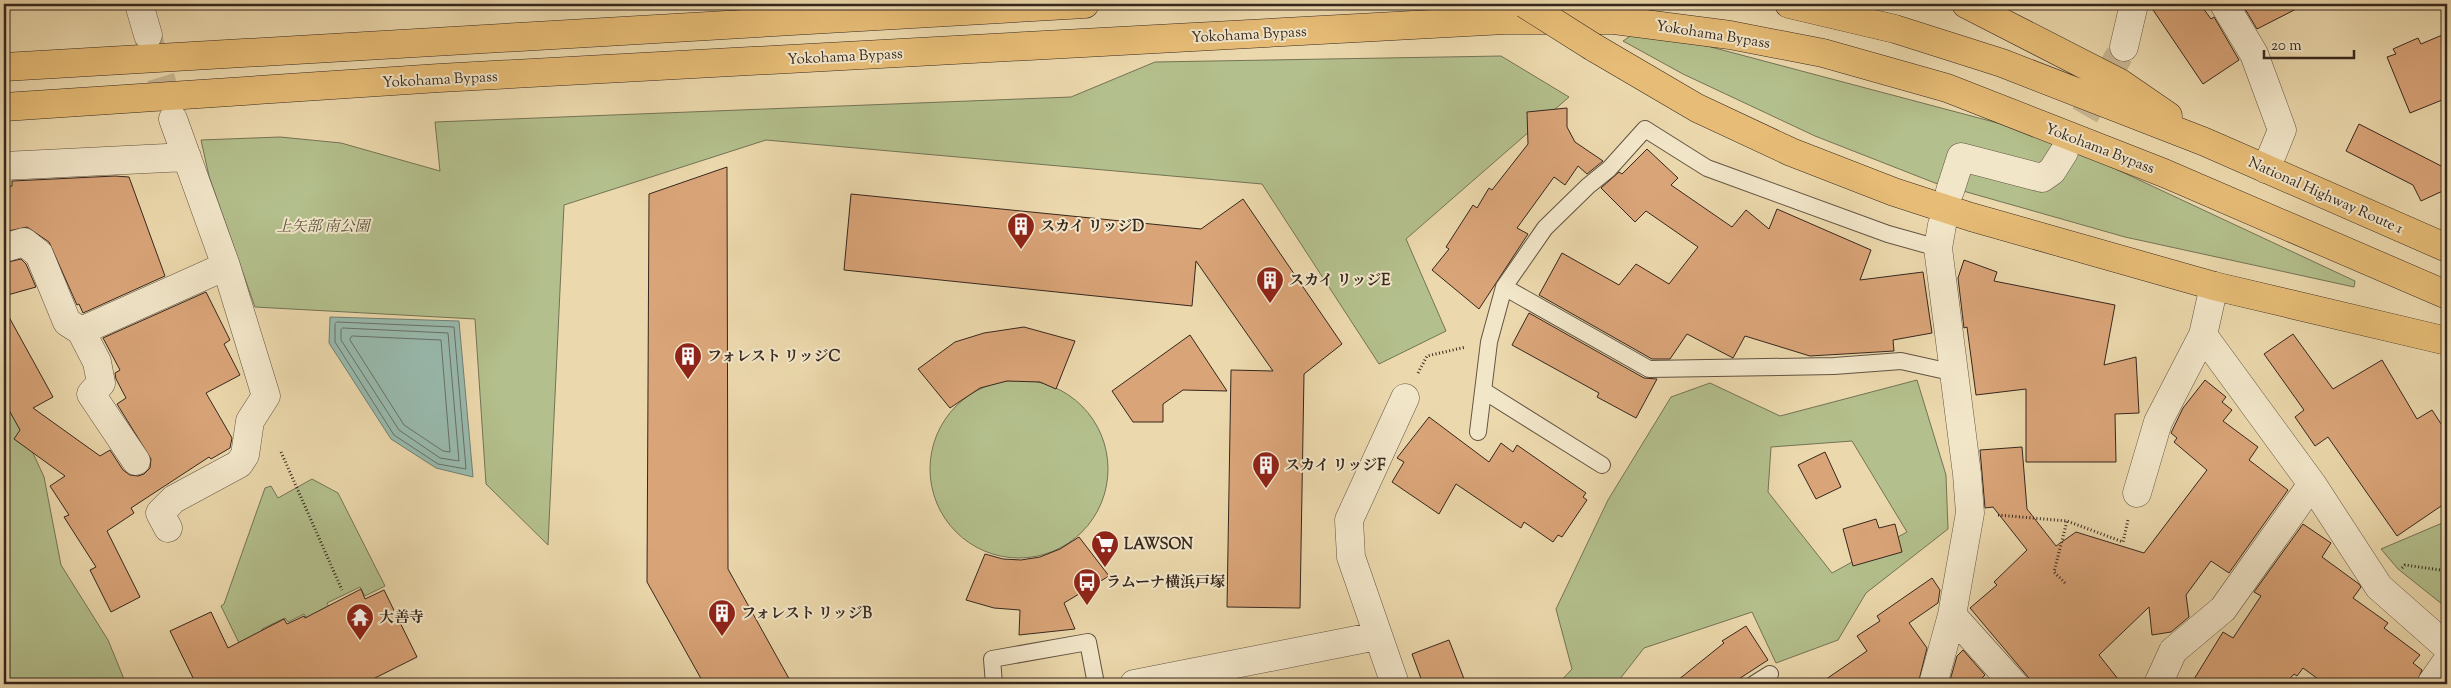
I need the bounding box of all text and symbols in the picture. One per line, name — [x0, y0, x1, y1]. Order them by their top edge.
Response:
street label: Yokohama Bypass — [1654, 16, 1772, 55]
street label: Yokohama Bypass — [1191, 22, 1307, 49]
scale bar — [2264, 28, 2354, 60]
text: 20 m — [2271, 36, 2302, 57]
street label: Yokohama Bypass — [787, 44, 903, 71]
street label: Yokohama Bypass — [382, 67, 498, 94]
street label: Yokohama Bypass — [2042, 119, 2157, 180]
street label: National Highway Route 1 — [2245, 153, 2406, 240]
building icon: スカイ リッジD — [1006, 211, 1036, 250]
park label: 上矢部 南公園 — [276, 217, 373, 238]
place label: スカイ リッジD — [1040, 217, 1144, 238]
building icon: スカイ リッジE — [1255, 265, 1285, 304]
place label: スカイ リッジE — [1289, 271, 1391, 292]
building icon: フォレスト リッジC — [673, 341, 703, 380]
place label: フォレスト リッジC — [707, 347, 841, 368]
building icon: スカイ リッジF — [1251, 450, 1281, 489]
place label: スカイ リッジF — [1285, 456, 1386, 477]
supermarket icon: LAWSON — [1090, 529, 1120, 568]
place label: LAWSON — [1124, 535, 1193, 556]
bus stop icon: ラムーナ横浜戸塚 — [1072, 567, 1102, 606]
place label: ラムーナ横浜戸塚 — [1106, 573, 1225, 594]
building icon: フォレスト リッジB — [707, 598, 737, 637]
temple icon: 大善寺 — [345, 602, 375, 641]
place label: フォレスト リッジB — [741, 604, 872, 625]
place label: 大善寺 — [379, 608, 424, 629]

